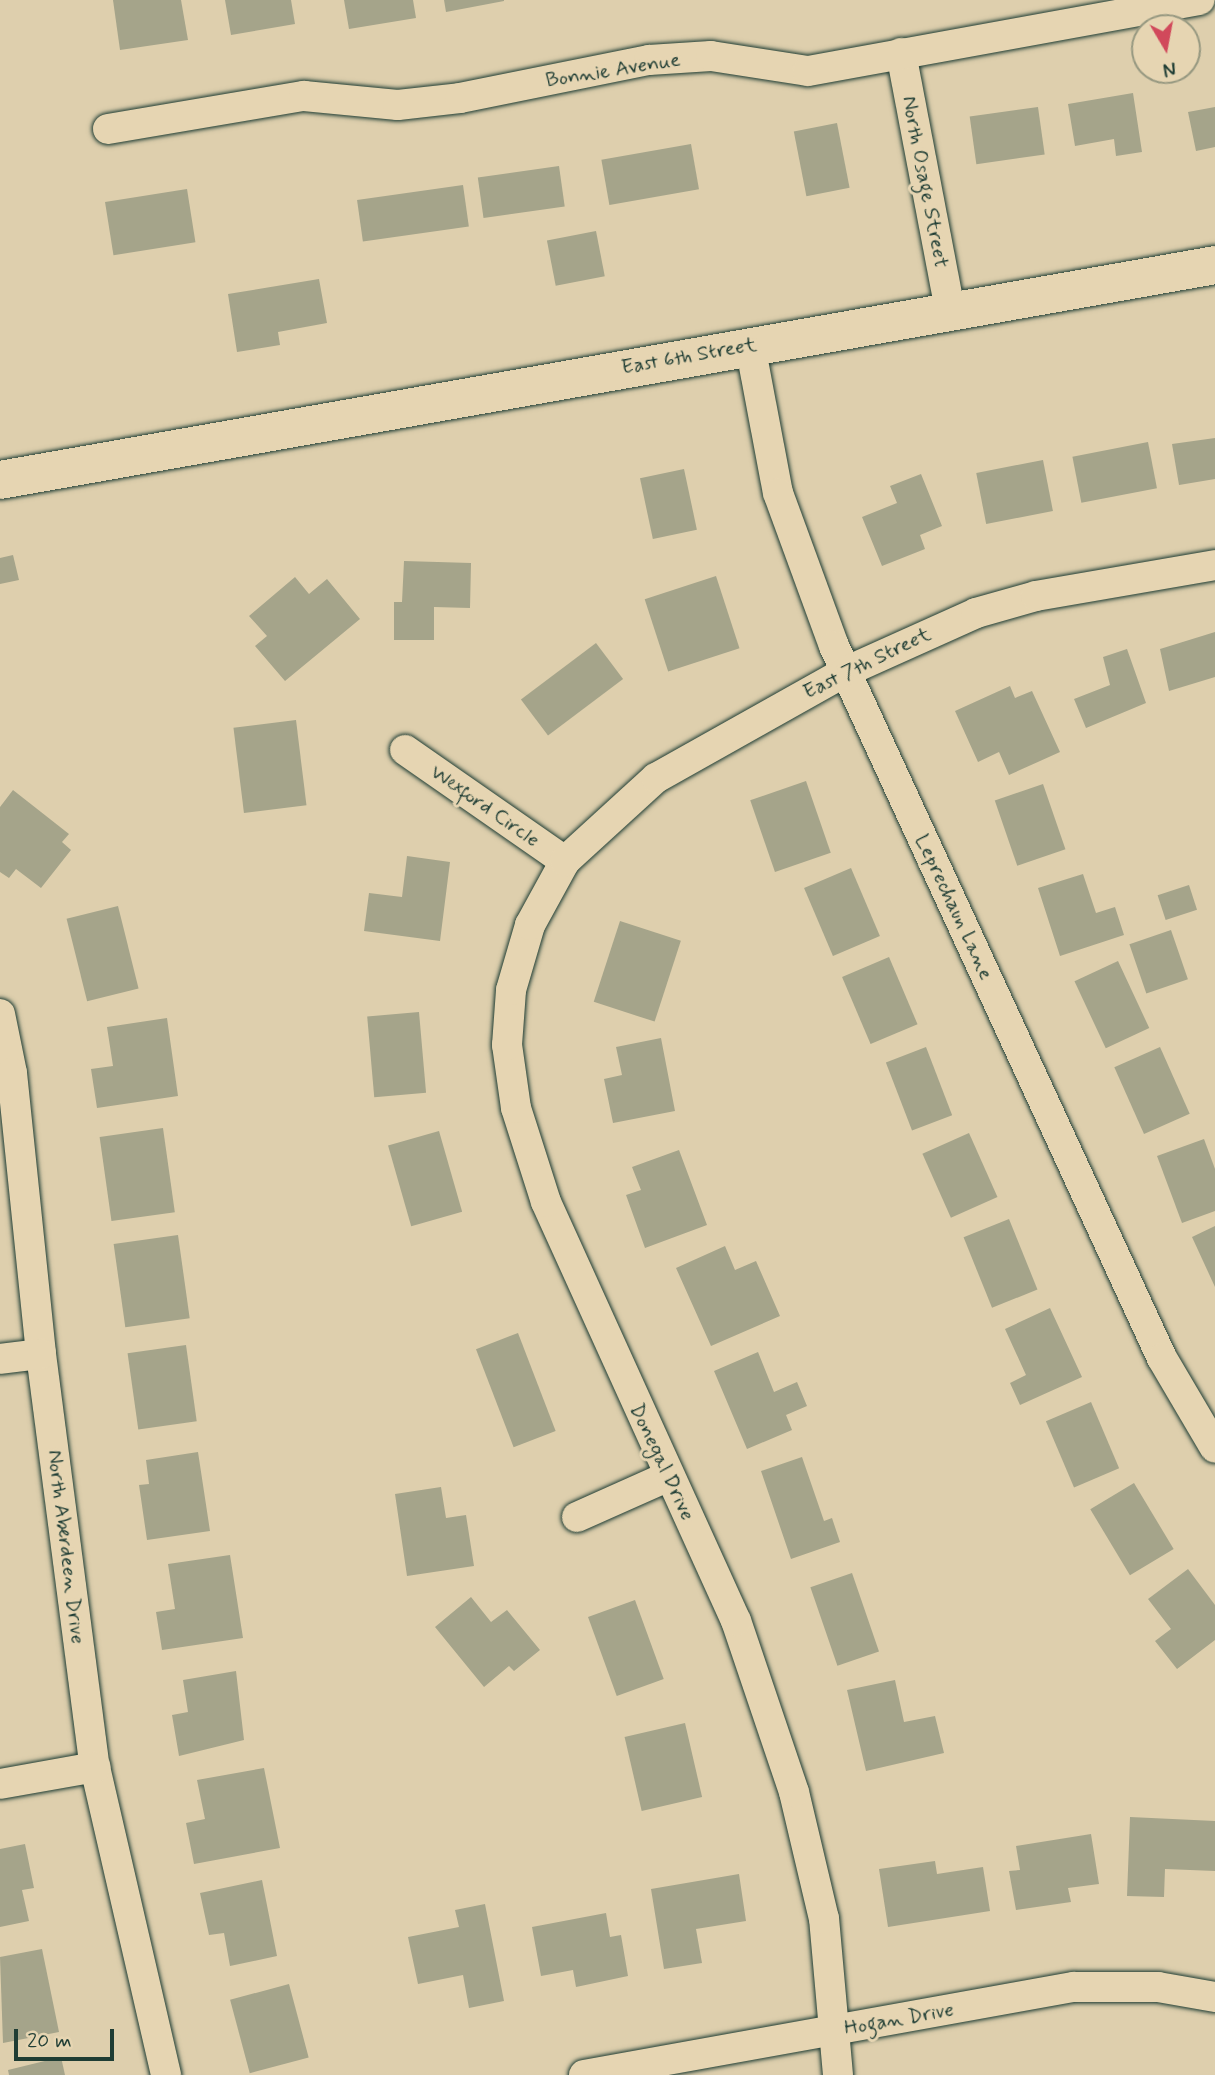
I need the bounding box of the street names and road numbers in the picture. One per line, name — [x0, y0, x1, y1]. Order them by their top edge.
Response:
street label: Bonnie Avenue — [544, 47, 682, 93]
street label: North Osage Street — [896, 94, 954, 270]
street label: East 6th Street — [619, 332, 759, 380]
street label: East 7th Street — [799, 621, 935, 705]
street label: Wexford Circle — [425, 759, 545, 853]
street label: Leprechaun Lane — [910, 833, 998, 981]
street label: Donegal Drive — [624, 1400, 700, 1524]
street label: North Aberdeen Drive — [42, 1448, 90, 1646]
street label: Hogan Drive — [842, 1997, 956, 2041]

